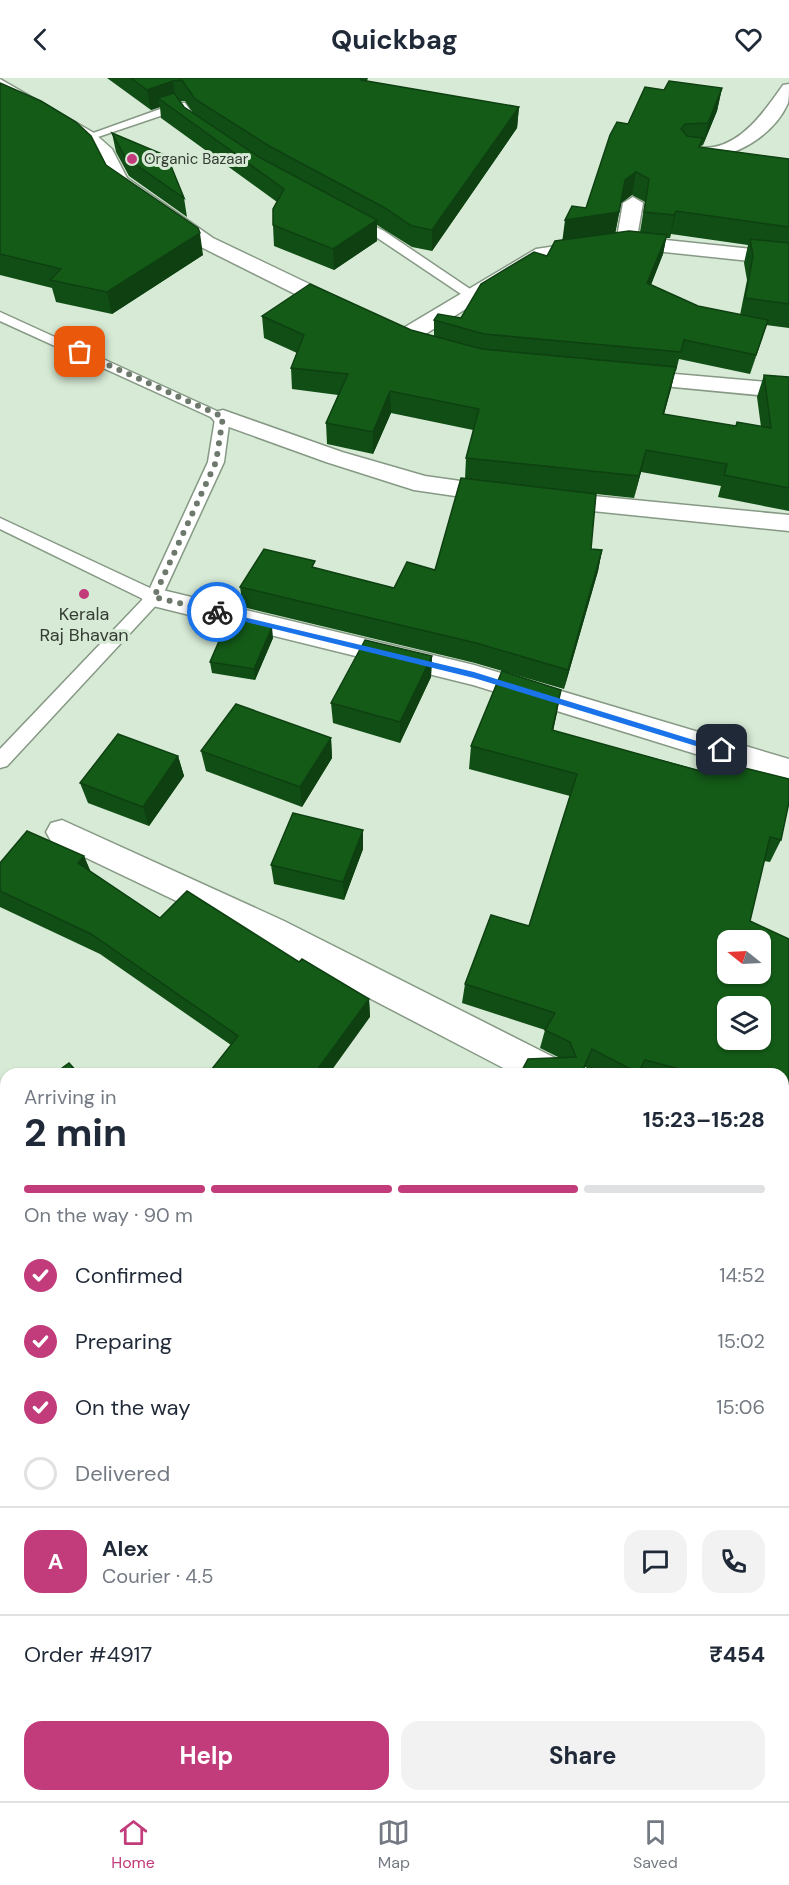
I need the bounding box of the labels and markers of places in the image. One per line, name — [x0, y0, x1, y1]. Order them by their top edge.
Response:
place label: Organic Bazaar — [144, 149, 249, 169]
marker: Organic Bazaar — [125, 152, 139, 166]
pin — [54, 326, 105, 377]
marker: Kerala Raj Bhavan — [77, 587, 91, 601]
place label: Kerala Raj Bhavan — [39, 602, 129, 647]
pin — [696, 724, 747, 775]

